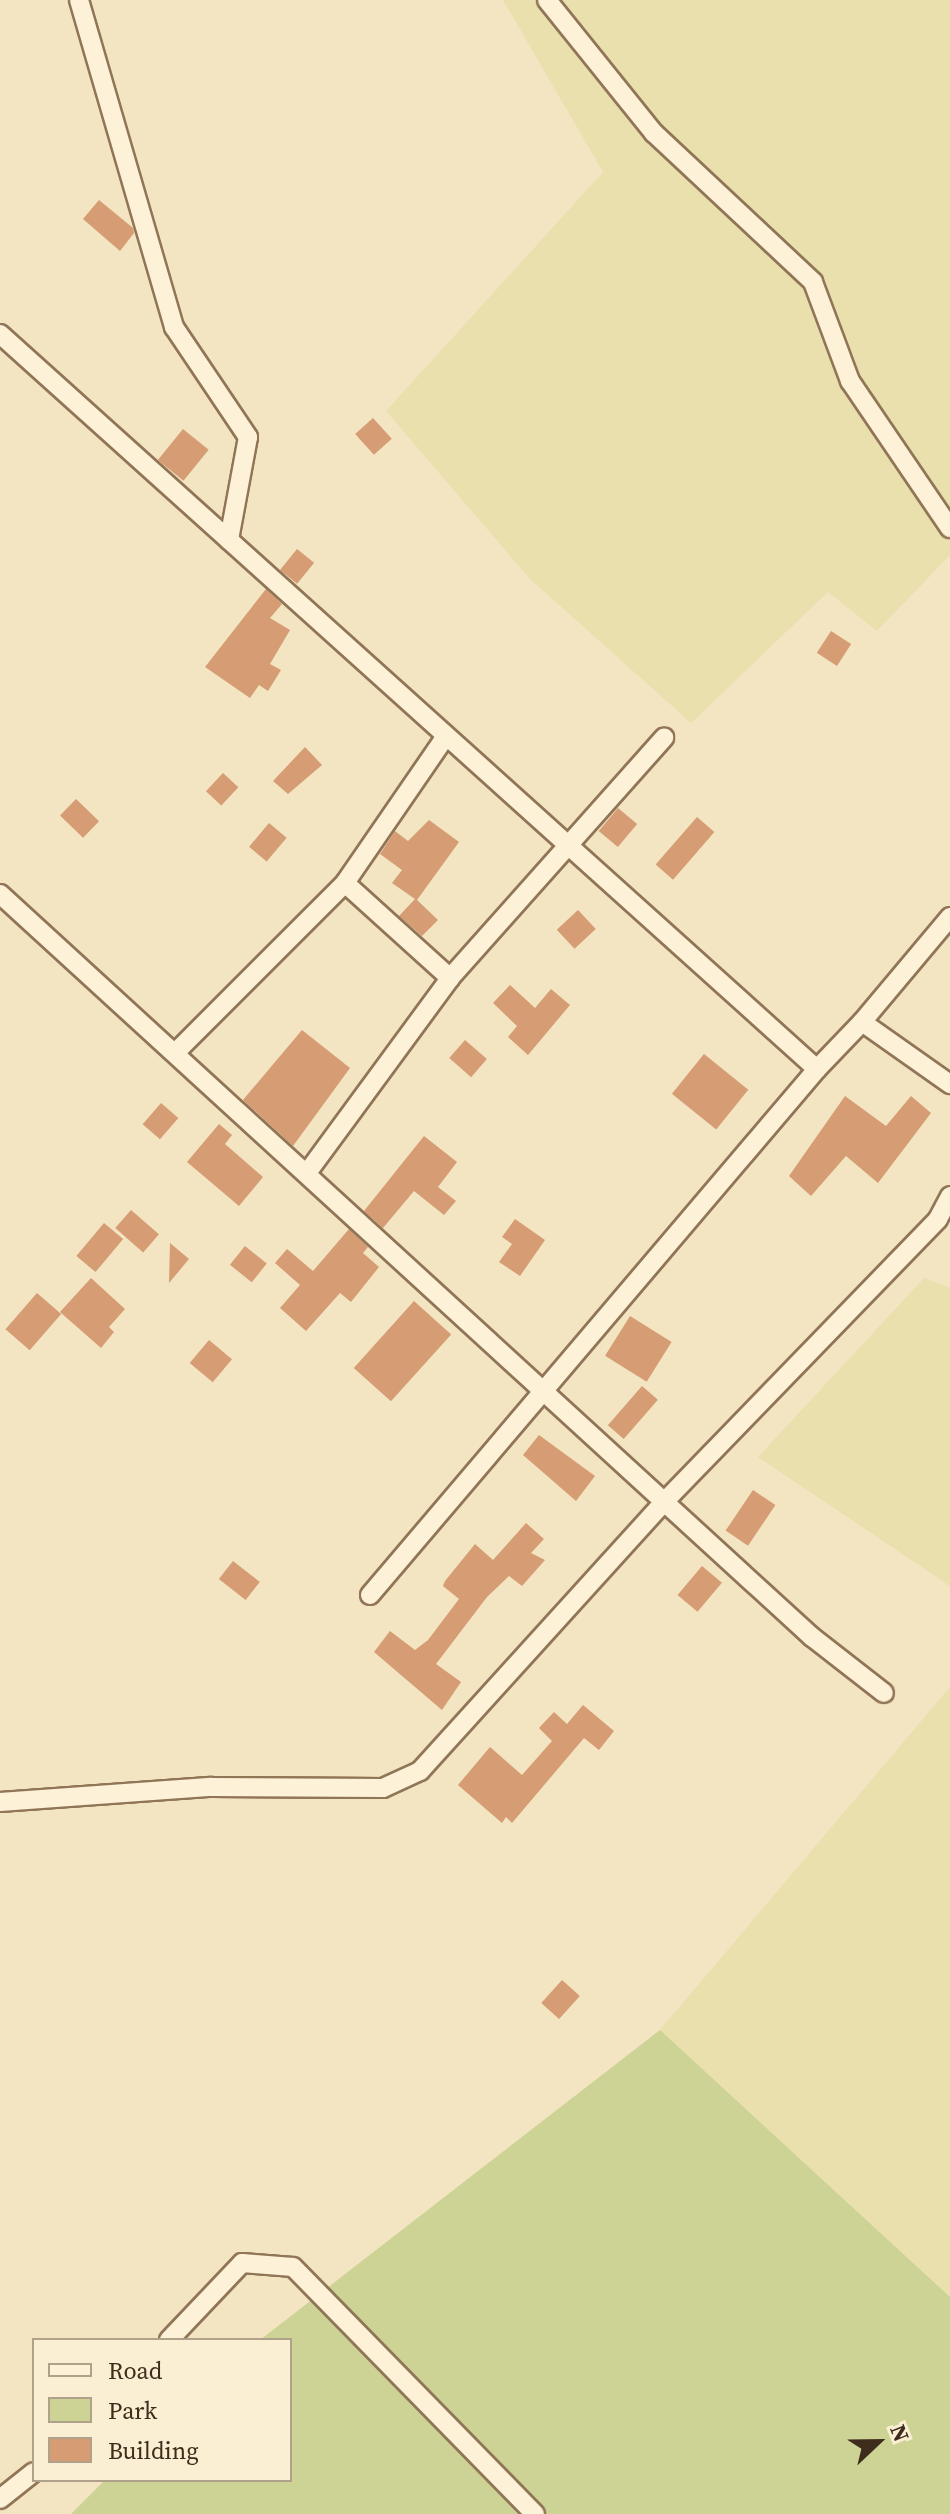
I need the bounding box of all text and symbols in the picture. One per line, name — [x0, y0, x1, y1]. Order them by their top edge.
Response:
legend — [32, 2338, 292, 2482]
text: Road — [108, 2354, 162, 2387]
text: Park — [108, 2394, 157, 2427]
north arrow — [838, 2402, 918, 2482]
text: N — [883, 2420, 917, 2446]
text: Building — [108, 2434, 199, 2467]

